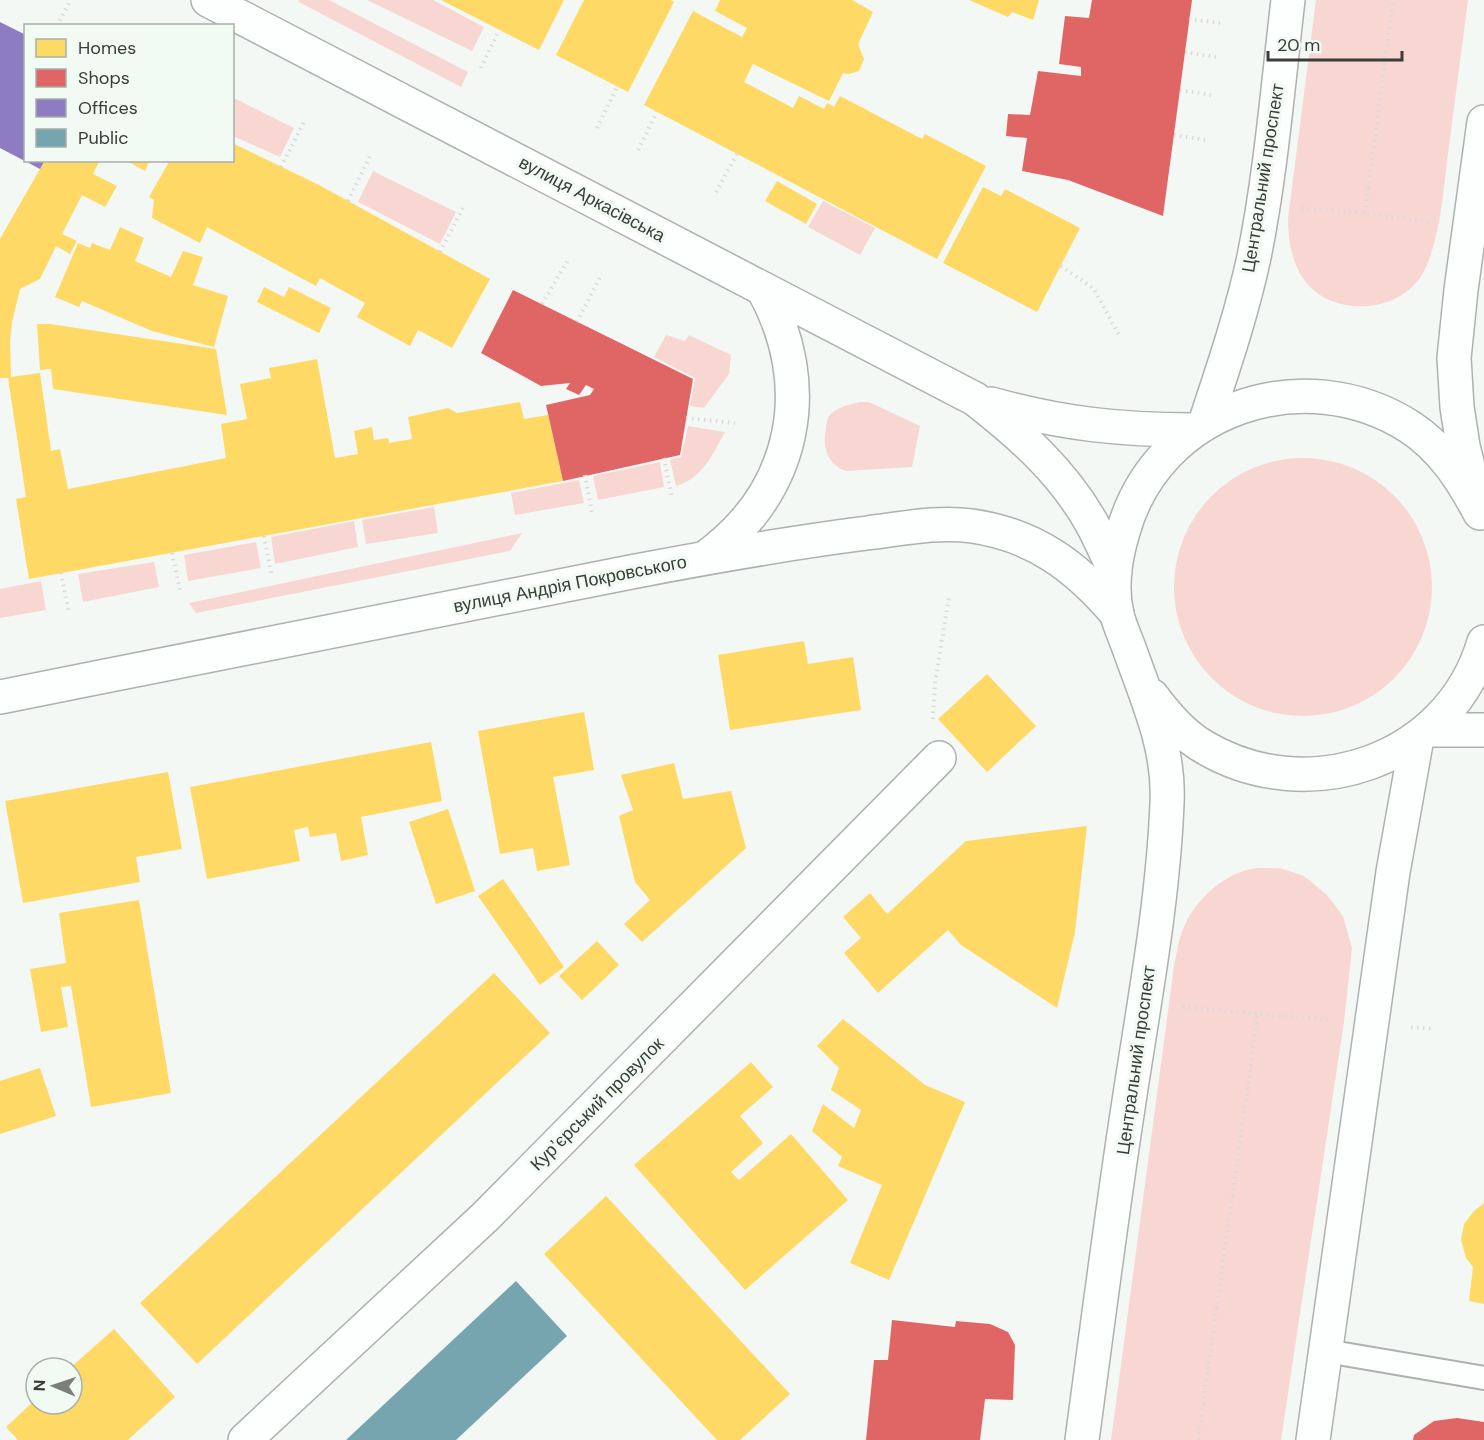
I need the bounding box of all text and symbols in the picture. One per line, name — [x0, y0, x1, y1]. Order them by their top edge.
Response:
legend — [24, 24, 234, 162]
scale bar — [1268, 24, 1402, 62]
text: 20 m — [1277, 33, 1320, 57]
text: Homes — [78, 36, 136, 60]
text: Shops — [78, 66, 130, 90]
street label: Центральний проспект — [1236, 82, 1290, 274]
text: Offices — [78, 96, 138, 120]
text: Public — [78, 126, 129, 150]
street label: вулиця Аркасівська — [515, 150, 670, 248]
street label: вулиця Андрія Покровського — [451, 550, 689, 618]
street label: Центральний проспект — [1111, 964, 1161, 1156]
street label: Курʼєрський провулок — [525, 1032, 669, 1176]
north arrow — [24, 1356, 84, 1416]
text: N — [29, 1379, 50, 1392]

